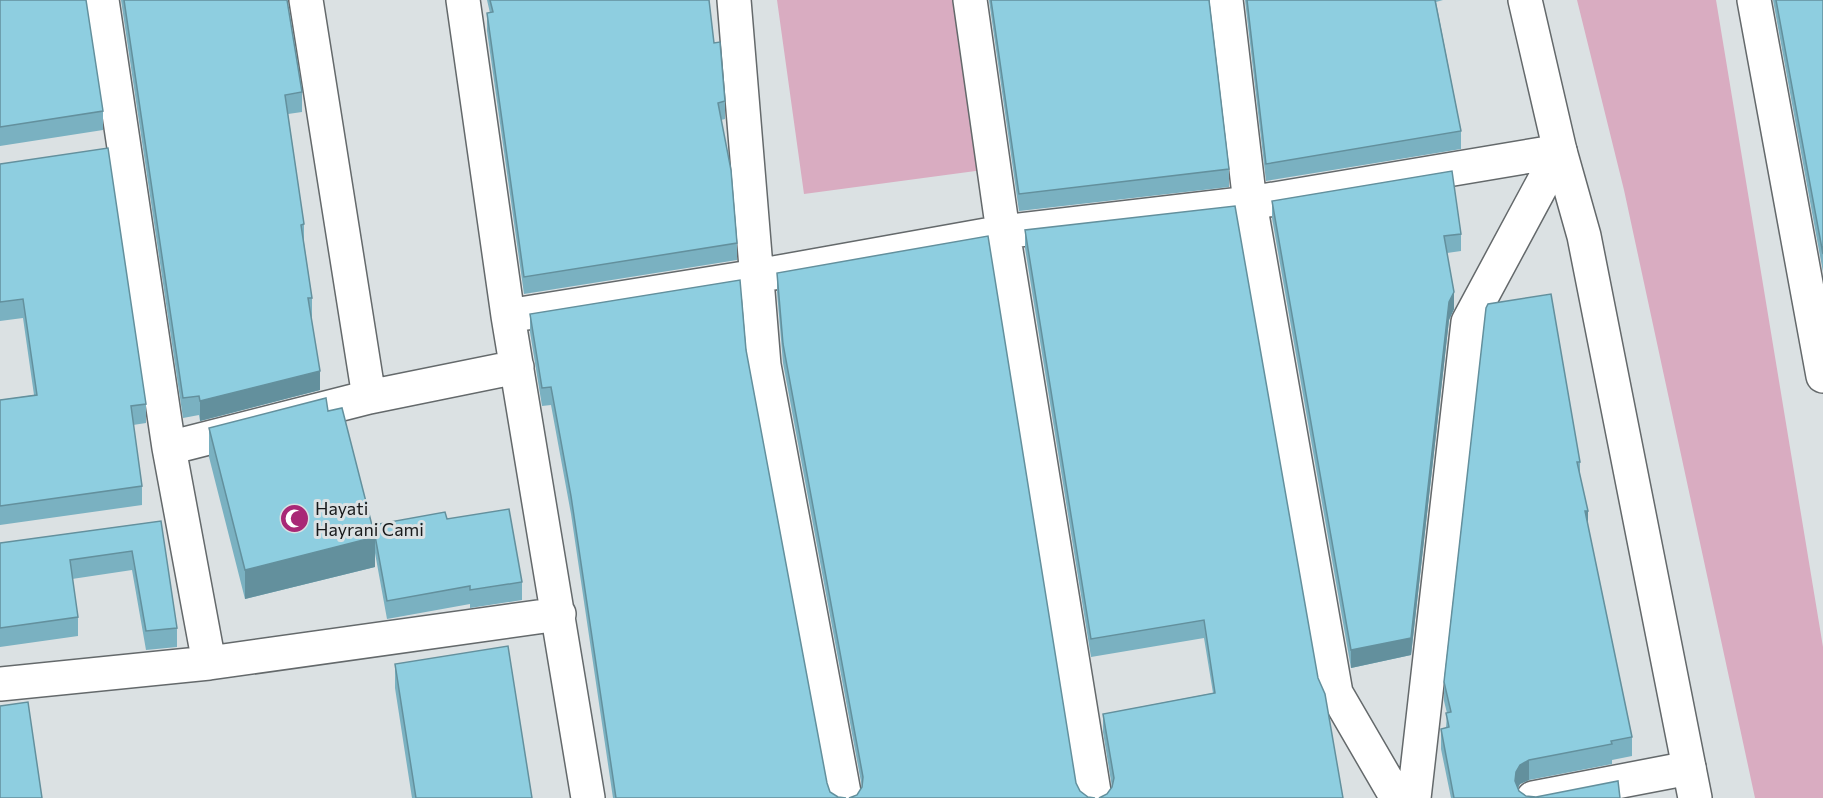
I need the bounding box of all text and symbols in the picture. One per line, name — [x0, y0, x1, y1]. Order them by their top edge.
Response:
place label: Hayati Hayrani Cami — [315, 497, 424, 540]
mosque icon: Hayati Hayrani Cami — [278, 502, 310, 534]

